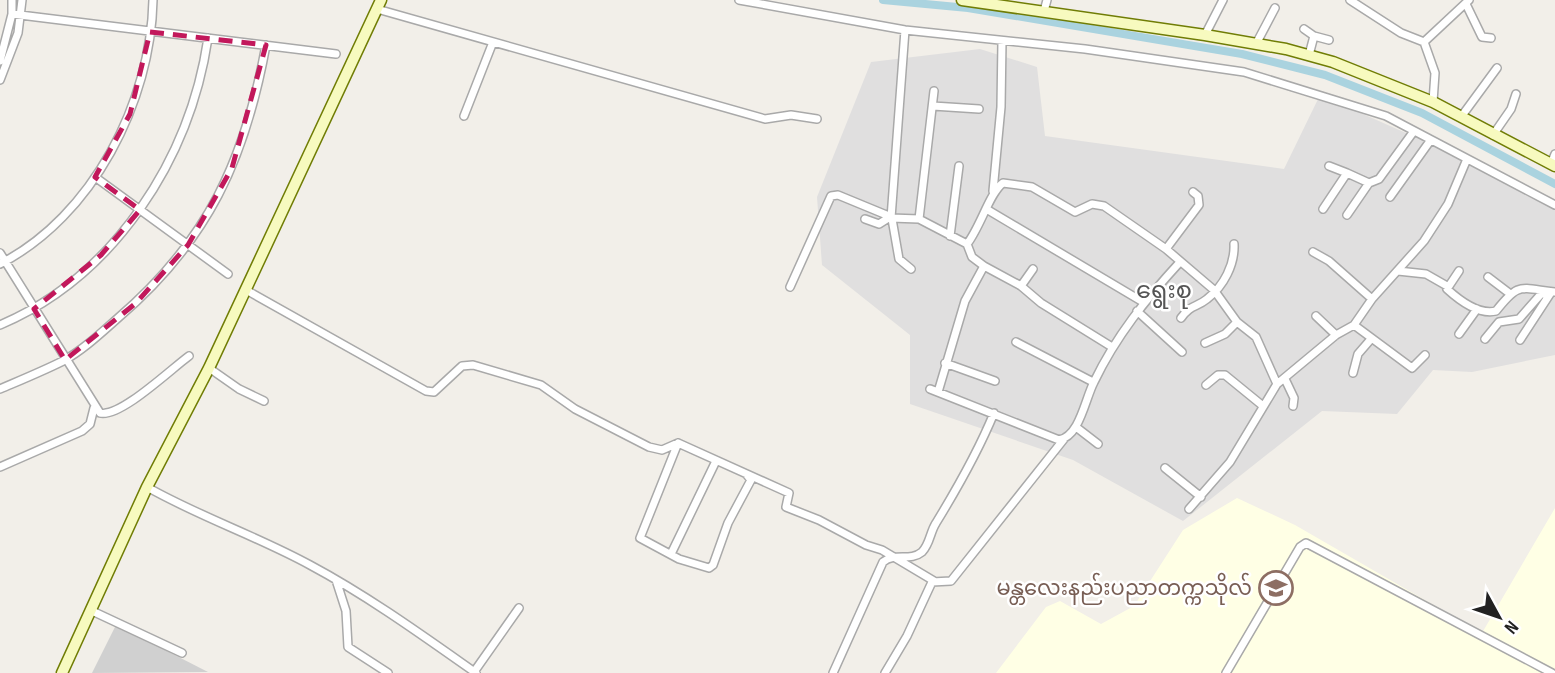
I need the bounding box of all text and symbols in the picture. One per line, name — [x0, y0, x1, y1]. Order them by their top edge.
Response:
district label: ရွေးစု — [1136, 276, 1192, 309]
school or university icon: မန္တလေးနည်းပညာတက္ကသိုလ် — [1257, 569, 1295, 607]
place label: မန္တလေးနည်းပညာတက္ကသိုလ် — [997, 572, 1252, 605]
north arrow — [1464, 582, 1534, 652]
text: N — [1499, 616, 1523, 638]

